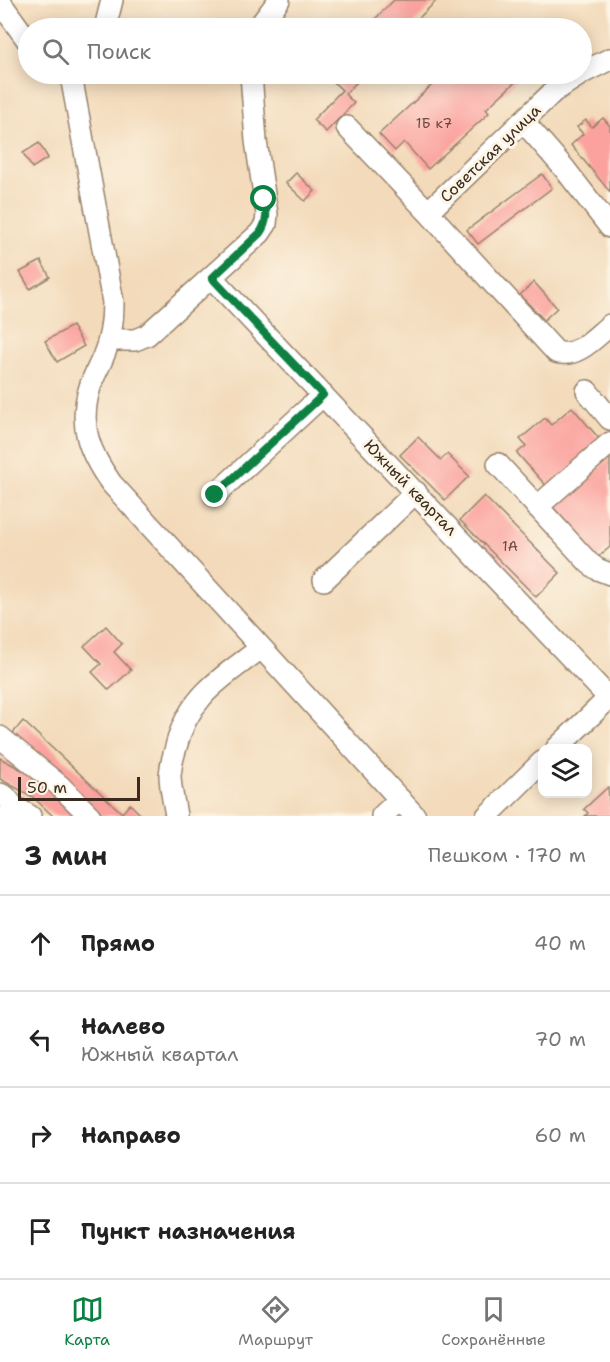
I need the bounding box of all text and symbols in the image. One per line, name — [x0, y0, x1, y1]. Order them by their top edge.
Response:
search box — [18, 18, 592, 84]
icon: search — [39, 35, 72, 68]
text: Поиск — [87, 37, 151, 66]
street label: Советская улица — [435, 100, 545, 207]
house number: 1Б к7 — [416, 114, 452, 132]
route start — [250, 185, 276, 211]
street label: Южный квартал — [359, 435, 462, 540]
route end — [201, 481, 227, 507]
house number: 1А — [502, 537, 518, 555]
map controls — [538, 744, 592, 798]
button: layers — [538, 744, 592, 798]
scale bar — [18, 774, 140, 802]
text: 50 m — [27, 777, 67, 798]
text: 3 мин — [24, 838, 107, 873]
text: Пешком · 170 m — [428, 842, 586, 868]
icon: ahead — [24, 927, 57, 960]
text: Прямо — [81, 929, 155, 958]
text: 40 m — [534, 930, 586, 956]
text: Налево — [81, 1012, 165, 1041]
icon: left — [24, 1023, 57, 1056]
text: 70 m — [534, 1026, 586, 1052]
text: Южный квартал — [81, 1041, 238, 1067]
icon: right — [24, 1119, 57, 1152]
text: Направо — [81, 1121, 181, 1150]
text: 60 m — [534, 1122, 586, 1148]
icon: arrive — [24, 1215, 57, 1248]
text: Пункт назначения — [81, 1217, 295, 1246]
tab: Карта — [64, 1293, 110, 1350]
tab: Маршрут — [238, 1293, 313, 1350]
tab: Сохранённые — [441, 1293, 546, 1350]

